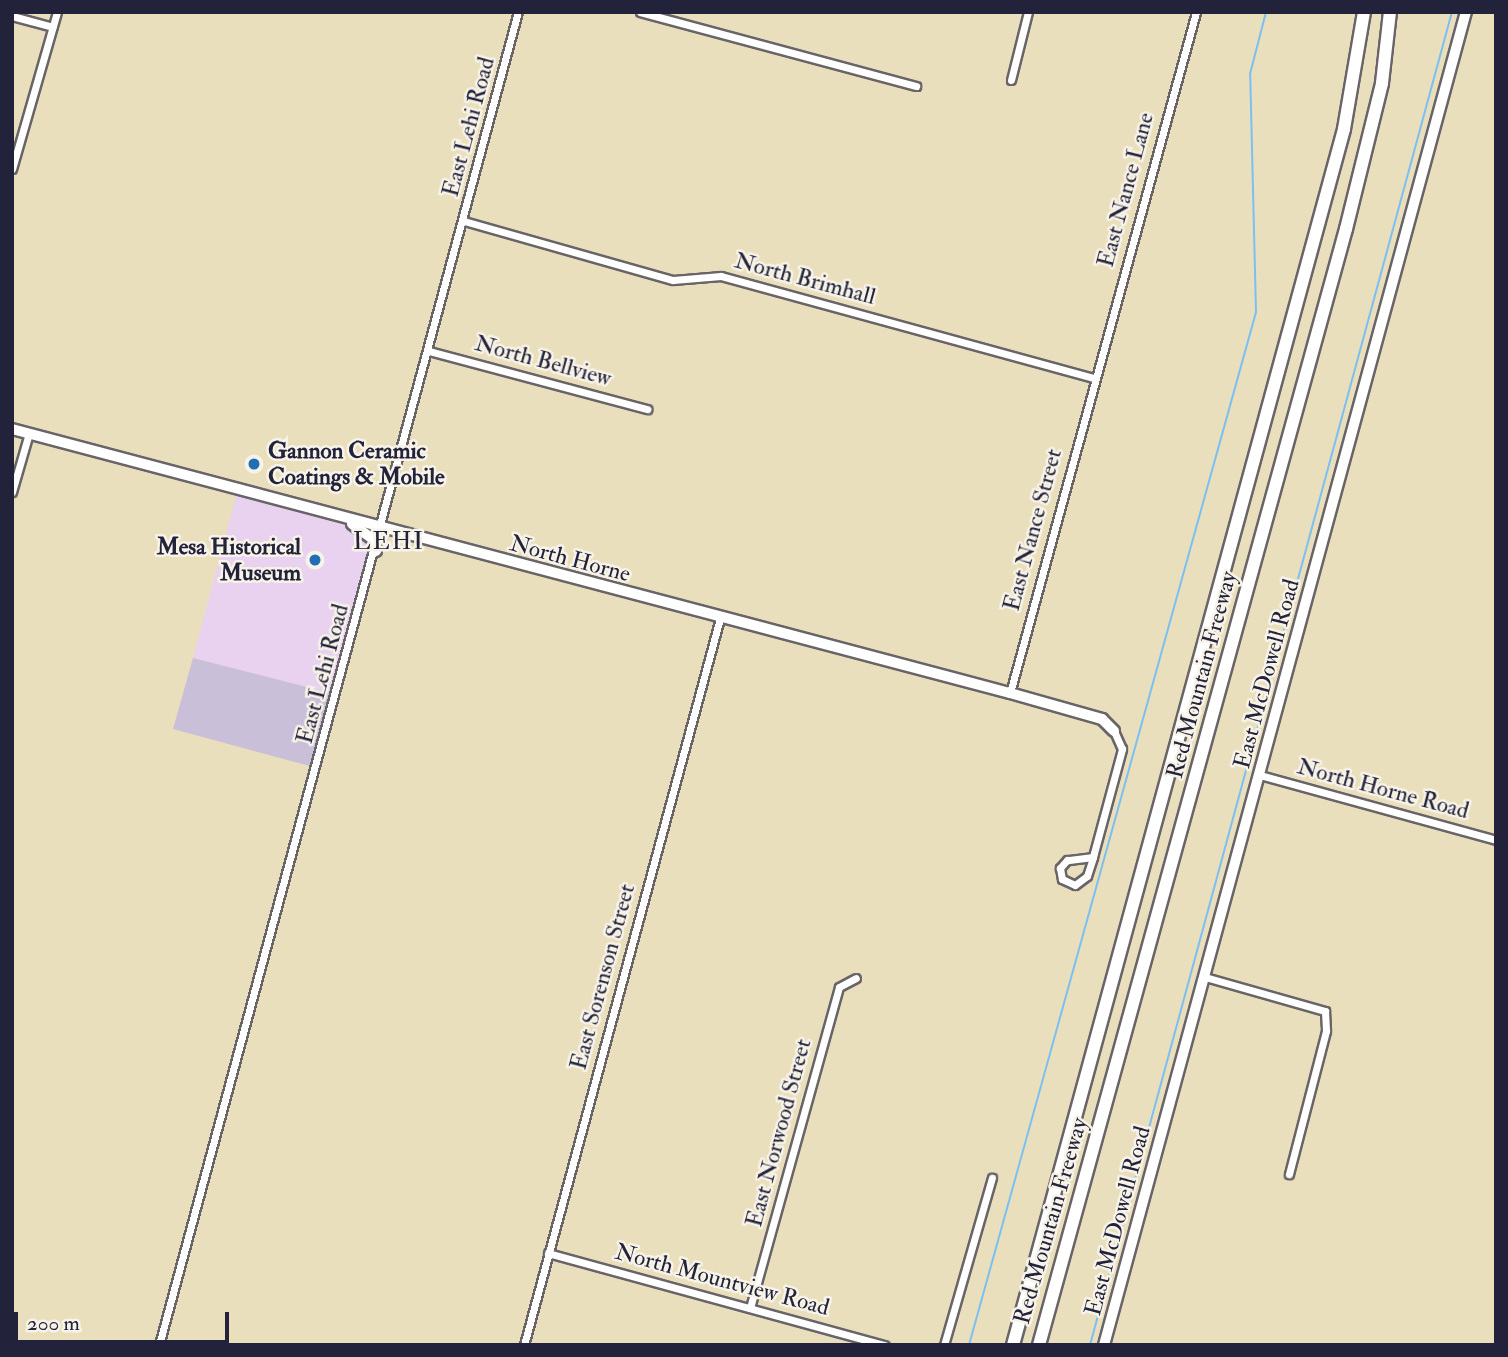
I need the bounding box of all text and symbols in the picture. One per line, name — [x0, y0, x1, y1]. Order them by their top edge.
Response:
street label: East Lehi Road — [437, 54, 501, 200]
street label: East Nance Lane — [1092, 110, 1160, 270]
street label: North Brimhall — [731, 247, 879, 311]
street label: North Bellview — [472, 330, 614, 392]
place label: Gannon Ceramic Coatings & Mobile — [268, 437, 445, 491]
street label: East Nance Street — [998, 446, 1068, 614]
marker: Gannon Ceramic Coatings & Mobile — [246, 456, 262, 472]
district label: LEHI — [353, 528, 425, 556]
street label: North Horne — [507, 530, 633, 588]
place label: Mesa Historical Museum — [157, 533, 301, 587]
marker: Mesa Historical Museum — [307, 552, 323, 568]
street label: Red Mountain Freeway — [1161, 568, 1243, 782]
street label: East McDowell Road — [1228, 576, 1306, 772]
street label: East Lehi Road — [291, 601, 355, 747]
street label: North Horne Road — [1294, 753, 1472, 825]
street label: East Sorenson Street — [565, 881, 641, 1073]
street label: East Norwood Street — [741, 1036, 817, 1230]
street label: Red Mountain Freeway — [1008, 1115, 1094, 1327]
street label: East McDowell Road — [1079, 1123, 1157, 1319]
street label: North Mountview Road — [612, 1238, 832, 1322]
scale bar — [18, 1298, 233, 1342]
text: 200 m — [27, 1310, 80, 1337]

